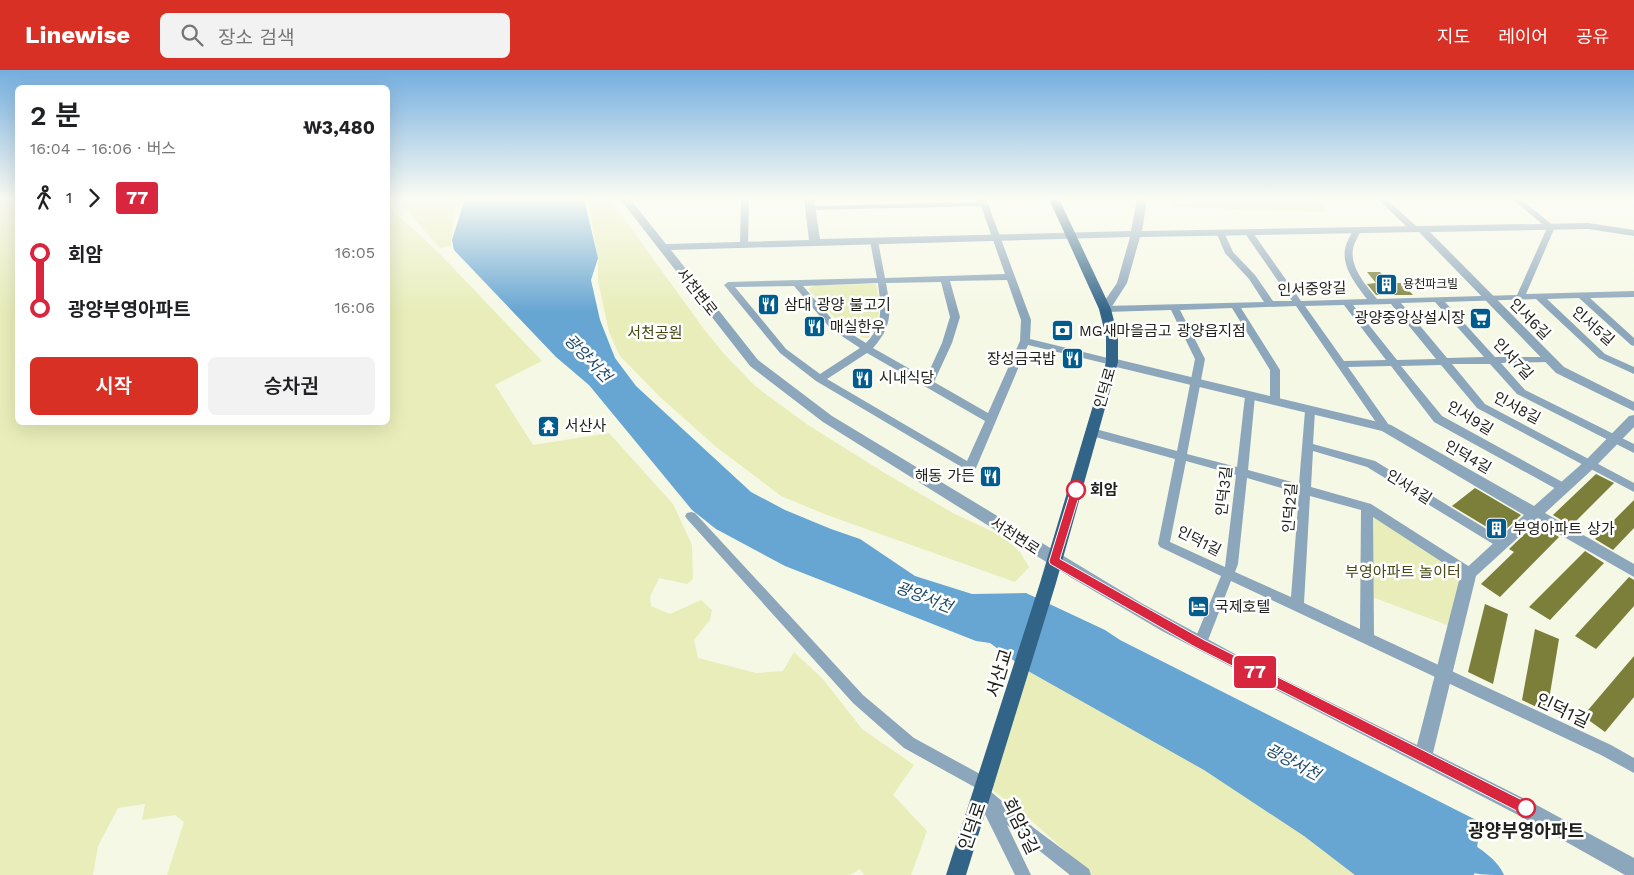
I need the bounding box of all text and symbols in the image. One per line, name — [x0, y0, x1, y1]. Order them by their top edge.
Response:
search box — [160, 13, 510, 58]
text: Linewise — [25, 21, 130, 49]
icon: search — [178, 21, 206, 49]
text: 장소 검색 — [218, 26, 294, 49]
text: 지도 — [1437, 26, 1470, 47]
text: 레이어 — [1498, 26, 1548, 47]
text: 공유 — [1576, 26, 1609, 47]
text: 2 분 — [30, 99, 81, 132]
text: ₩3,480 — [303, 116, 375, 139]
text: 16:04 – 16:06 · 버스 — [30, 139, 176, 158]
icon: walk — [30, 184, 58, 212]
icon: forward — [80, 184, 108, 212]
text: 77 — [126, 187, 148, 208]
text: 1 — [66, 188, 72, 207]
text: 회암 — [68, 243, 103, 266]
text: 16:05 — [335, 243, 375, 262]
street label: 서천변로 — [673, 265, 721, 319]
building icon: 용천파크빌 — [1375, 272, 1399, 296]
place label: 용천파크빌 — [1403, 277, 1458, 291]
street label: 인서중앙길 — [1277, 279, 1347, 299]
restaurant icon: 삼대 광양 불고기 — [756, 293, 780, 317]
street label: 인서6길 — [1506, 295, 1554, 343]
place label: 삼대 광양 불고기 — [784, 296, 891, 314]
text: 광양부영아파트 — [68, 298, 190, 321]
text: 16:06 — [335, 298, 375, 317]
street label: 인서5길 — [1568, 303, 1618, 349]
supermarket icon: 광양중앙상설시장 — [1469, 306, 1493, 330]
place label: 광양중앙상설시장 — [1355, 309, 1465, 327]
restaurant icon: 매실한우 — [802, 315, 826, 339]
place label: 매실한우 — [830, 318, 885, 336]
bank icon: MG새마을금고 광양읍지점 — [1051, 319, 1075, 343]
place label: MG새마을금고 광양읍지점 — [1079, 322, 1246, 340]
park label: 서천공원 — [627, 324, 683, 342]
water label: 광양서천 — [561, 330, 617, 387]
street label: 인서7길 — [1489, 335, 1537, 383]
restaurant icon: 장성금국밥 — [1060, 347, 1084, 371]
place label: 장성금국밥 — [987, 350, 1056, 368]
button: 시작 — [30, 357, 198, 415]
button: 승차권 — [208, 357, 375, 415]
restaurant icon: 시내식당 — [851, 366, 875, 390]
street label: 인덕로 — [1091, 366, 1119, 410]
place label: 시내식당 — [879, 369, 934, 387]
street label: 인서8길 — [1490, 388, 1544, 428]
street label: 인서9길 — [1444, 397, 1496, 439]
temple icon: 서산사 — [537, 414, 561, 438]
place label: 서산사 — [565, 417, 607, 435]
street label: 인덕4길 — [1442, 437, 1494, 477]
restaurant icon: 해동 가든 — [979, 464, 1003, 488]
street label: 인덕3길 — [1212, 465, 1236, 517]
street label: 인서4길 — [1383, 466, 1435, 508]
place label: 해동 가든 — [915, 467, 975, 485]
marker: 회암 — [1066, 480, 1086, 500]
place label: 회암 — [1090, 481, 1118, 499]
street label: 인덕2길 — [1279, 482, 1301, 534]
street label: 서천변로 — [987, 513, 1043, 559]
building icon: 부영아파트 상가 — [1485, 517, 1509, 541]
place label: 부영아파트 상가 — [1513, 520, 1615, 538]
street label: 인덕1길 — [1174, 522, 1224, 560]
park label: 부영아파트 놀이터 — [1345, 563, 1461, 581]
water label: 광양서천 — [893, 578, 957, 617]
hotel icon: 국제호텔 — [1187, 595, 1211, 619]
place label: 국제호텔 — [1215, 598, 1270, 616]
street label: 서산교 — [982, 646, 1016, 700]
line badge: 77 — [1232, 656, 1278, 688]
text: 77 — [1244, 661, 1266, 682]
street label: 인덕1길 — [1533, 689, 1593, 731]
water label: 광양서천 — [1263, 740, 1325, 785]
street label: 회암3길 — [998, 794, 1044, 858]
marker: 광양부영아파트 — [1516, 798, 1536, 818]
street label: 인덕로 — [954, 799, 990, 853]
place label: 광양부영아파트 — [1468, 820, 1584, 841]

